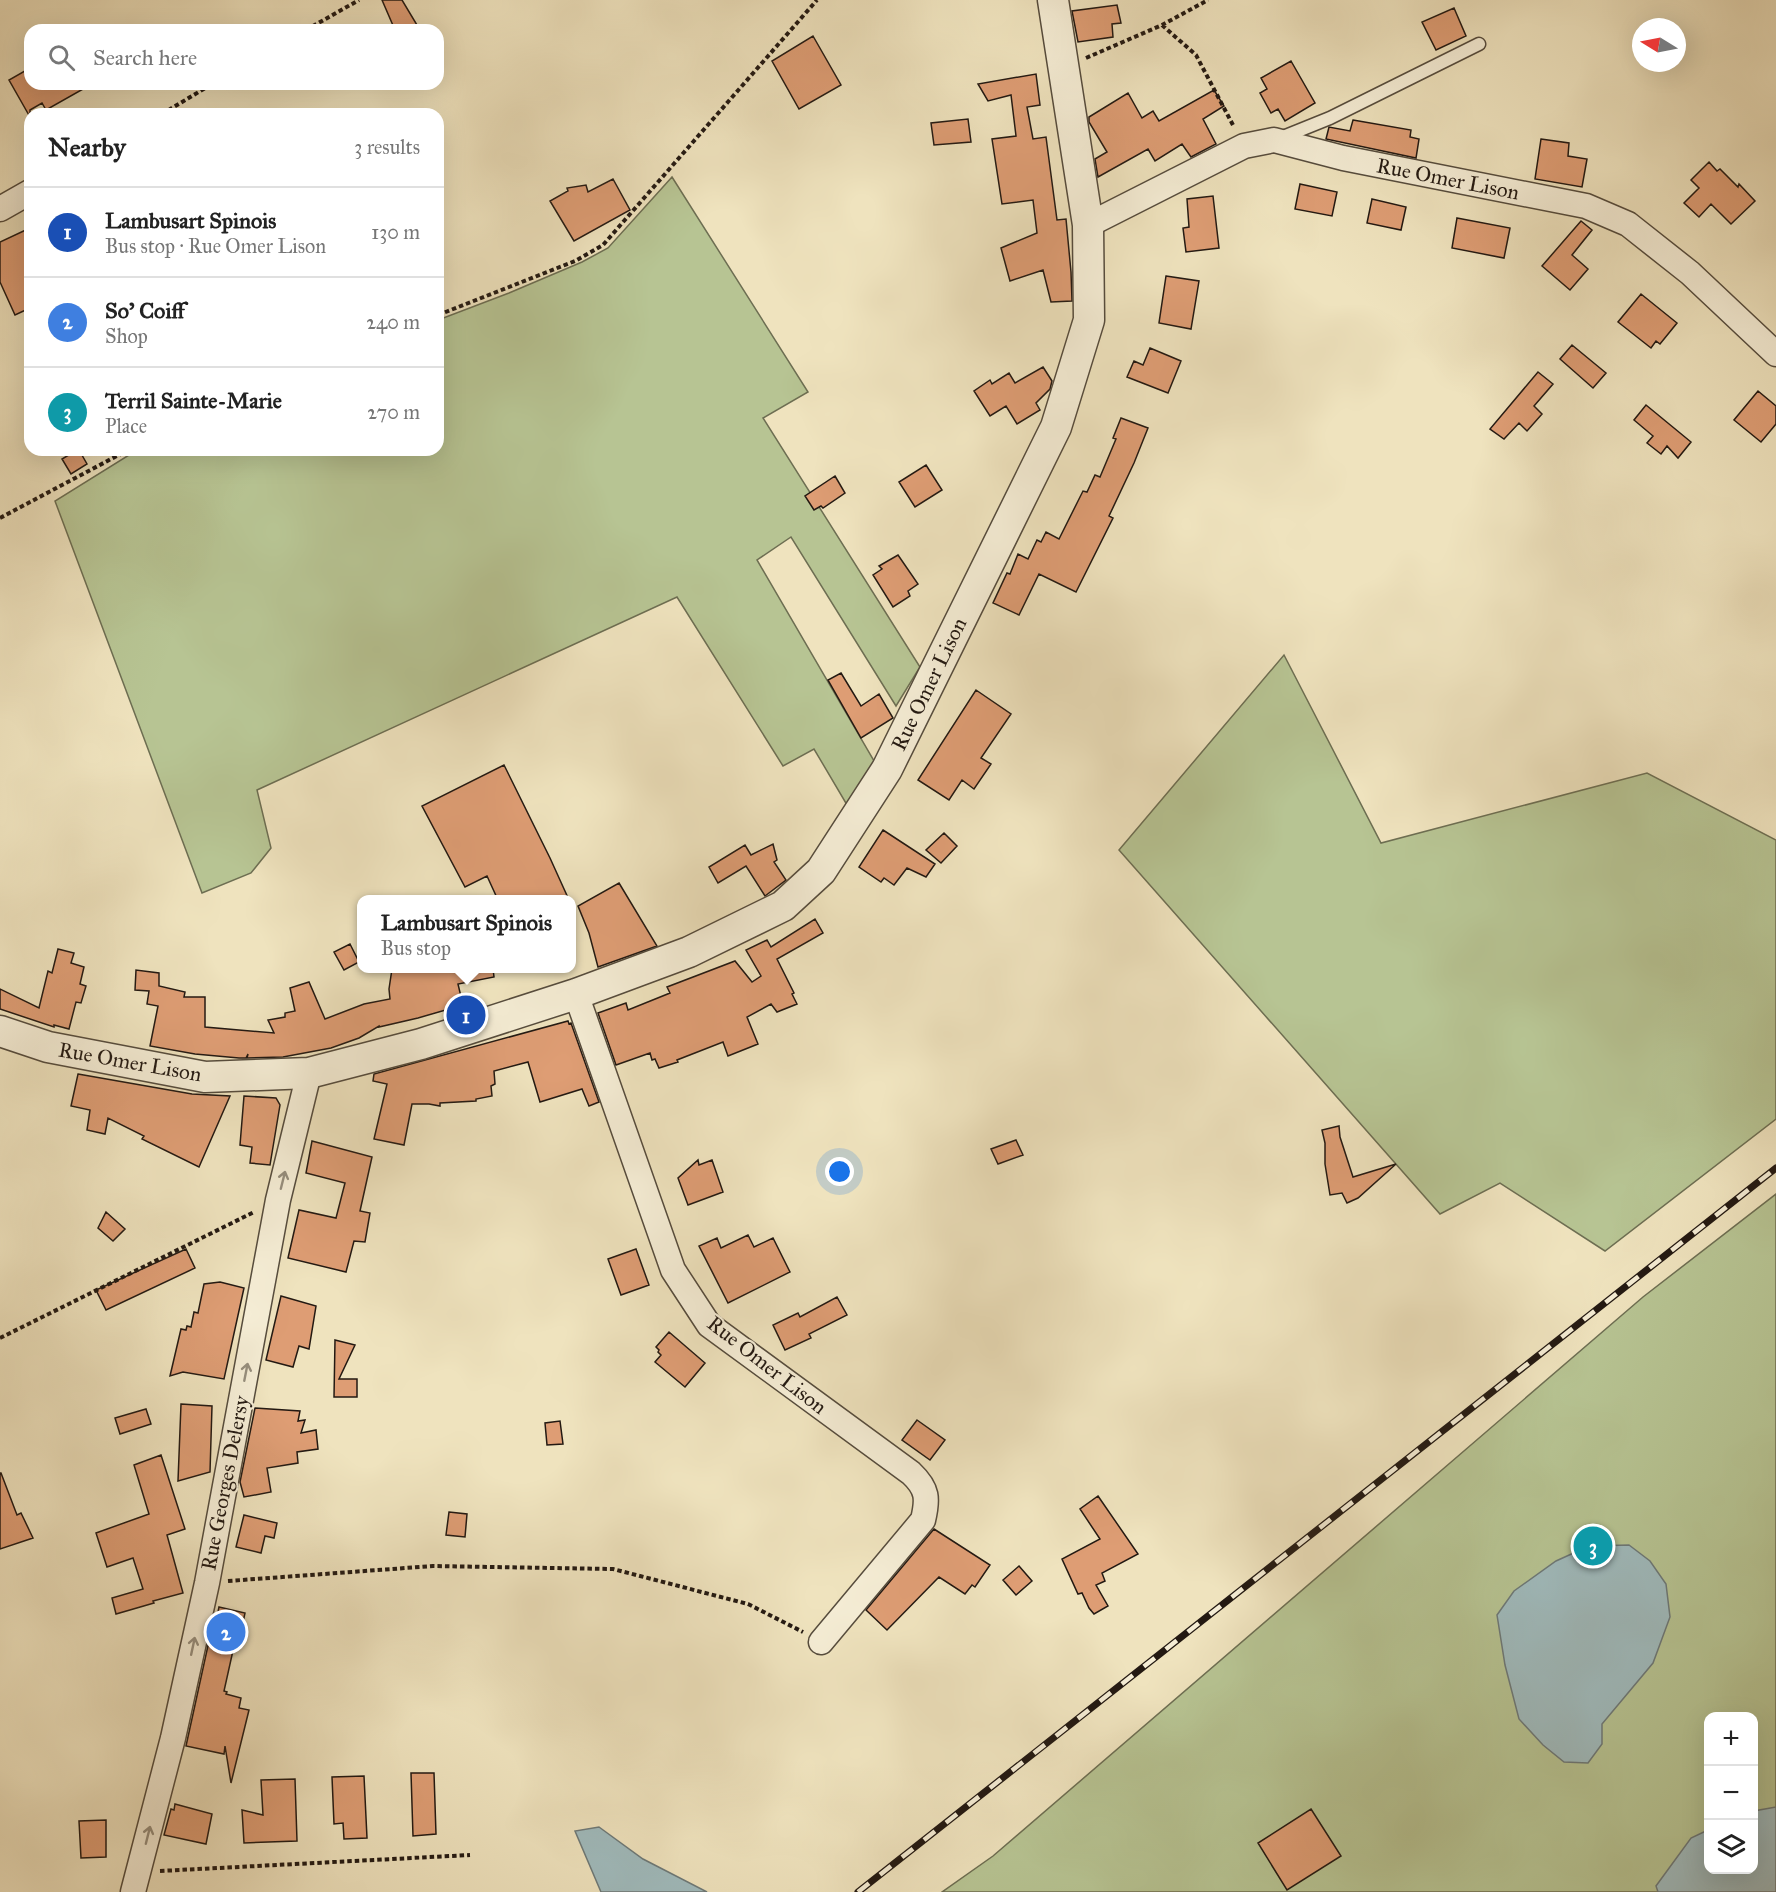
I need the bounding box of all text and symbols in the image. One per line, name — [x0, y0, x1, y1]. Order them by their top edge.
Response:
north arrow — [1632, 18, 1686, 72]
search box — [24, 24, 444, 90]
icon: search — [45, 41, 78, 74]
text: Search here — [93, 44, 197, 71]
text: Nearby — [48, 131, 126, 163]
text: 3 results — [354, 135, 420, 159]
street label: Rue Omer Lison — [1374, 152, 1522, 206]
text: Lambusart Spinois — [105, 207, 276, 234]
text: 1 — [64, 220, 71, 244]
text: 130 m — [371, 220, 420, 244]
text: Bus stop · Rue Omer Lison — [105, 234, 326, 258]
text: So' Coiff — [105, 297, 185, 324]
text: 2 — [63, 310, 72, 334]
text: 240 m — [366, 310, 420, 334]
text: Shop — [105, 324, 148, 348]
text: Terril Sainte-Marie — [105, 387, 282, 414]
text: 3 — [64, 400, 72, 424]
text: 270 m — [367, 400, 420, 424]
text: Place — [105, 414, 147, 438]
street label: Rue Omer Lison — [886, 613, 972, 755]
popup — [357, 895, 576, 973]
text: Lambusart Spinois — [381, 909, 552, 936]
text: Bus stop — [381, 936, 451, 960]
pin: 1 — [446, 992, 486, 1038]
street label: Rue Omer Lison — [56, 1037, 204, 1087]
your location — [825, 1157, 854, 1186]
one-way arrow — [277, 1171, 289, 1190]
street label: Rue Omer Lison — [702, 1310, 832, 1420]
one-way arrow — [241, 1362, 252, 1382]
street label: Rue Georges Delersy — [195, 1392, 255, 1573]
pin: 3 — [1574, 1524, 1612, 1568]
pin: 2 — [206, 1610, 246, 1654]
one-way arrow — [188, 1636, 199, 1656]
map controls — [1704, 1712, 1758, 1874]
button: + — [1704, 1712, 1758, 1766]
button: − — [1704, 1766, 1758, 1820]
button: layers — [1704, 1820, 1758, 1874]
one-way arrow — [142, 1826, 154, 1845]

